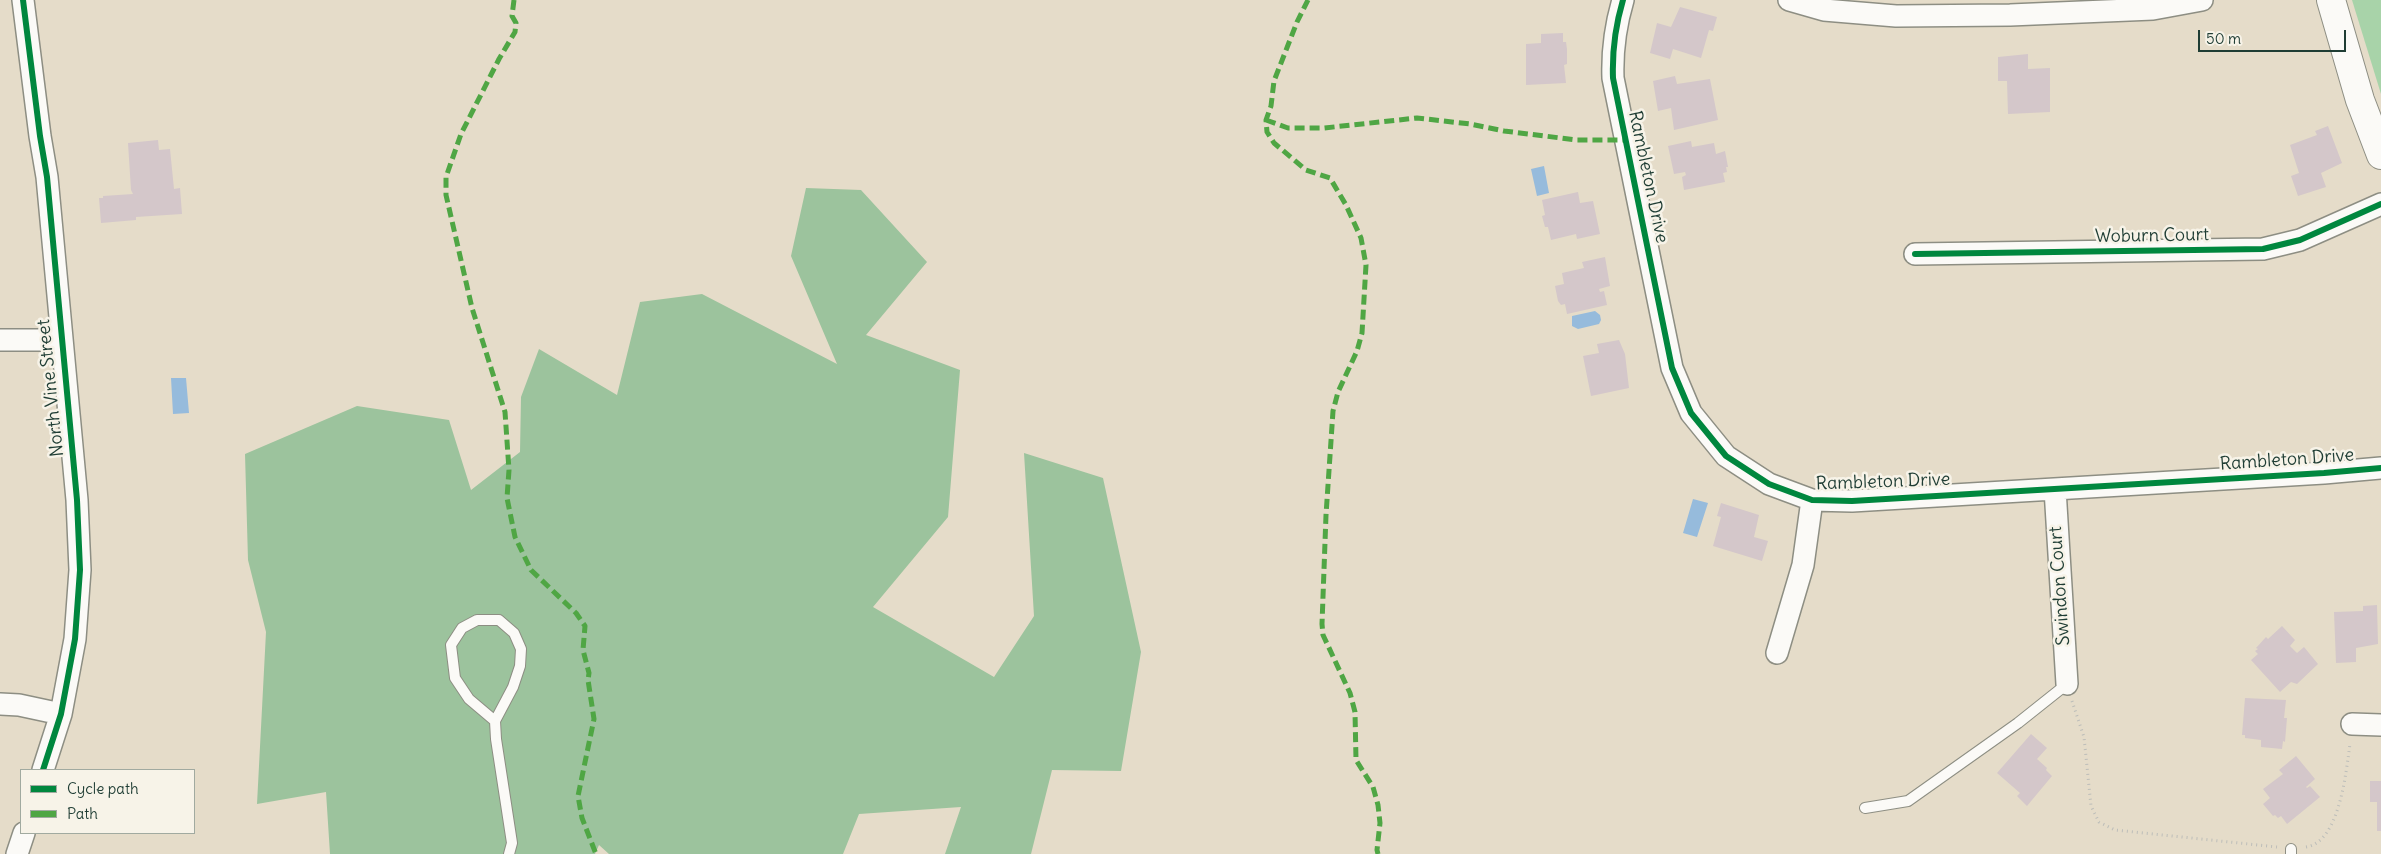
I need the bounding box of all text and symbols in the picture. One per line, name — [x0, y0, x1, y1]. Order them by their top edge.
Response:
scale bar — [2201, 20, 2348, 52]
text: 50 m — [2206, 29, 2241, 48]
street label: Rambleton Drive — [1623, 109, 1673, 245]
street label: Woburn Court — [2095, 224, 2209, 248]
street label: North Vine Street — [33, 318, 69, 458]
street label: Rambleton Drive — [2219, 445, 2355, 475]
street label: Rambleton Drive — [1815, 469, 1951, 495]
street label: Swindon Court — [2045, 526, 2075, 646]
legend — [20, 769, 195, 834]
text: Cycle path — [67, 779, 139, 798]
text: Path — [67, 804, 98, 823]

